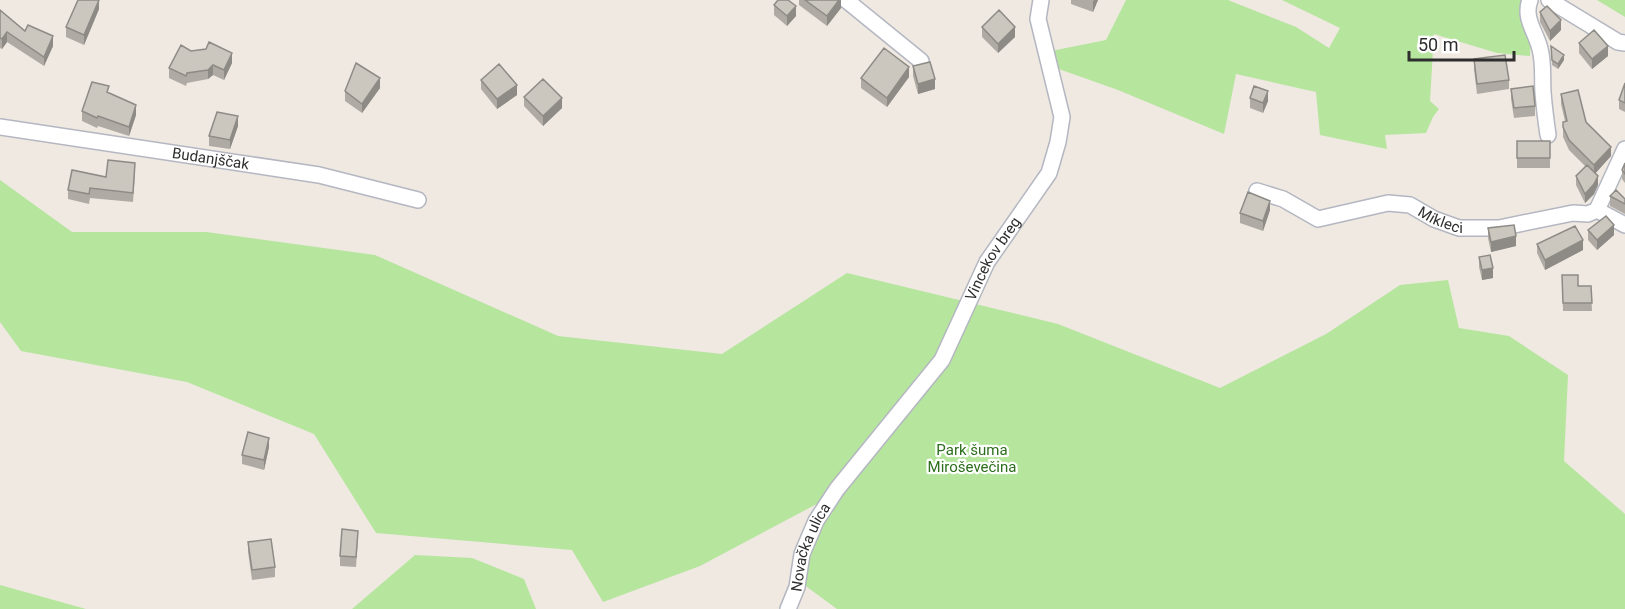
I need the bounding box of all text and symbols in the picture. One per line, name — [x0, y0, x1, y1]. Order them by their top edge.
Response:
scale bar — [1409, 24, 1514, 62]
text: 50 m — [1418, 34, 1458, 55]
street label: Budanjščak — [171, 144, 251, 173]
street label: Mikleci — [1415, 203, 1463, 237]
street label: Vincekov breg — [961, 214, 1024, 304]
park label: Park šuma Miroševečina — [928, 441, 1016, 476]
street label: Novačka ulica — [787, 500, 834, 593]

